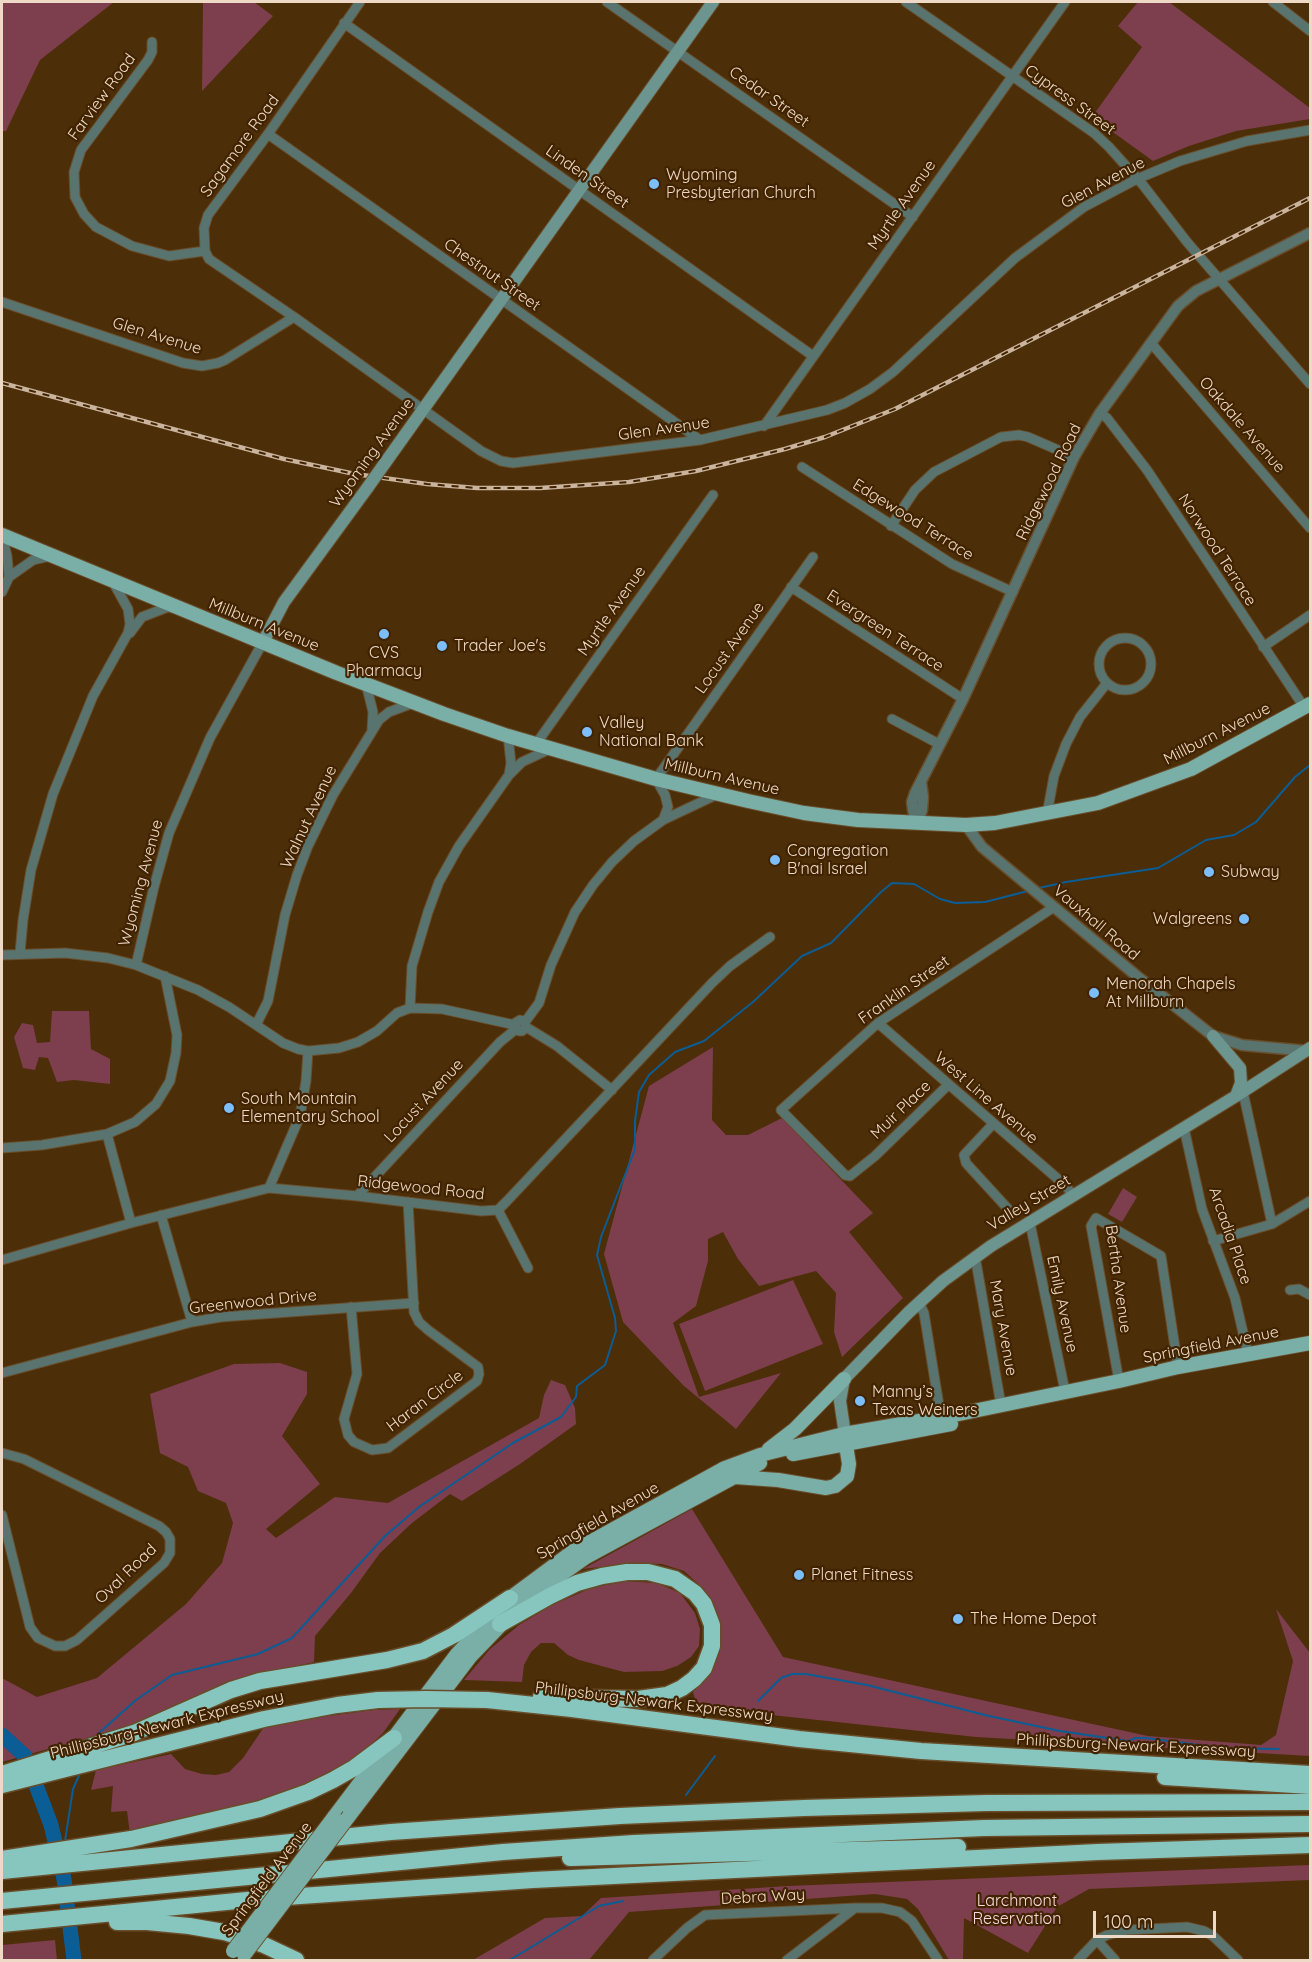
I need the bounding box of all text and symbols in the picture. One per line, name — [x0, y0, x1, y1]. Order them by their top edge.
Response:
street label: Farview Road — [64, 50, 140, 144]
street label: Cypress Street — [1021, 61, 1119, 139]
street label: Cedar Street — [725, 62, 813, 132]
street label: Sagamore Road — [197, 91, 283, 201]
street label: Linden Street — [542, 141, 632, 213]
street label: Glen Avenue — [1058, 153, 1148, 213]
street label: Myrtle Avenue — [864, 156, 940, 254]
place label: Wyoming Presbyterian Church — [666, 165, 816, 203]
marker: Wyoming Presbyterian Church — [647, 177, 661, 191]
street label: Chestnut Street — [440, 235, 544, 315]
street label: Glen Avenue — [110, 313, 204, 359]
street label: Oakdale Avenue — [1195, 373, 1289, 477]
street label: Wyoming Avenue — [326, 395, 418, 511]
street label: Glen Avenue — [617, 413, 711, 445]
street label: Ridgewood Road — [1012, 420, 1086, 544]
street label: Edgewood Terrace — [849, 475, 977, 565]
street label: Norwood Terrace — [1174, 490, 1260, 610]
street label: Myrtle Avenue — [574, 562, 650, 660]
street label: Evergreen Terrace — [823, 586, 947, 676]
street label: Millburn Avenue — [206, 594, 322, 656]
street label: Locust Avenue — [691, 598, 769, 698]
marker: CVS Pharmacy — [377, 627, 391, 641]
place label: Trader Joe's — [454, 636, 546, 656]
marker: Trader Joe's — [435, 639, 449, 653]
place label: CVS Pharmacy — [346, 643, 422, 681]
street label: Millburn Avenue — [1160, 699, 1274, 769]
place label: Valley National Bank — [599, 713, 704, 751]
marker: Valley National Bank — [580, 725, 594, 739]
street label: Millburn Avenue — [663, 754, 781, 800]
street label: Walnut Avenue — [277, 762, 341, 872]
street label: Wyoming Avenue — [115, 818, 167, 948]
place label: Congregation B'nai Israel — [787, 841, 888, 879]
marker: Congregation B'nai Israel — [768, 853, 782, 867]
place label: Subway — [1221, 862, 1280, 882]
marker: Subway — [1202, 865, 1216, 879]
street label: Vauxhall Road — [1049, 881, 1143, 965]
place label: Walgreens — [1153, 909, 1232, 929]
marker: Walgreens — [1237, 912, 1251, 926]
street label: Franklin Street — [855, 952, 953, 1028]
place label: Menorah Chapels At Millburn — [1106, 974, 1235, 1012]
marker: Menorah Chapels At Millburn — [1087, 986, 1101, 1000]
street label: West Line Avenue — [930, 1048, 1042, 1148]
street label: Locust Avenue — [380, 1055, 468, 1147]
street label: Muir Place — [867, 1077, 935, 1143]
place label: South Mountain Elementary School — [241, 1089, 380, 1127]
marker: South Mountain Elementary School — [222, 1101, 236, 1115]
street label: Valley Street — [984, 1171, 1074, 1235]
street label: Ridgewood Road — [357, 1172, 485, 1204]
street label: Arcadia Place — [1204, 1185, 1256, 1287]
street label: Bertha Avenue — [1101, 1224, 1135, 1334]
street label: Emily Avenue — [1042, 1254, 1082, 1354]
street label: Mary Avenue — [985, 1278, 1021, 1378]
street label: Greenwood Drive — [188, 1286, 318, 1318]
street label: Springfield Avenue — [1141, 1322, 1281, 1368]
street label: Haran Circle — [383, 1366, 467, 1436]
place label: Manny’s Texas Weiners — [872, 1382, 978, 1420]
marker: Manny’s Texas Weiners — [853, 1394, 867, 1408]
street label: Springfield Avenue — [533, 1478, 663, 1564]
street label: Oval Road — [91, 1540, 161, 1608]
place label: Planet Fitness — [811, 1565, 913, 1585]
marker: Planet Fitness — [792, 1568, 806, 1582]
place label: The Home Depot — [970, 1609, 1097, 1629]
marker: The Home Depot — [951, 1612, 965, 1626]
street label: Phillipsburg-Newark Expressway — [534, 1678, 774, 1726]
street label: Phillipsburg-Newark Expressway — [48, 1687, 286, 1763]
street label: Phillipsburg-Newark Expressway — [1016, 1730, 1256, 1762]
street label: Springfield Avenue — [218, 1818, 316, 1940]
street label: Debra Way — [720, 1885, 806, 1909]
park label: Larchmont Reservation — [972, 1891, 1062, 1929]
scale bar — [1096, 1899, 1219, 1937]
text: 100 m — [1104, 1910, 1153, 1933]

